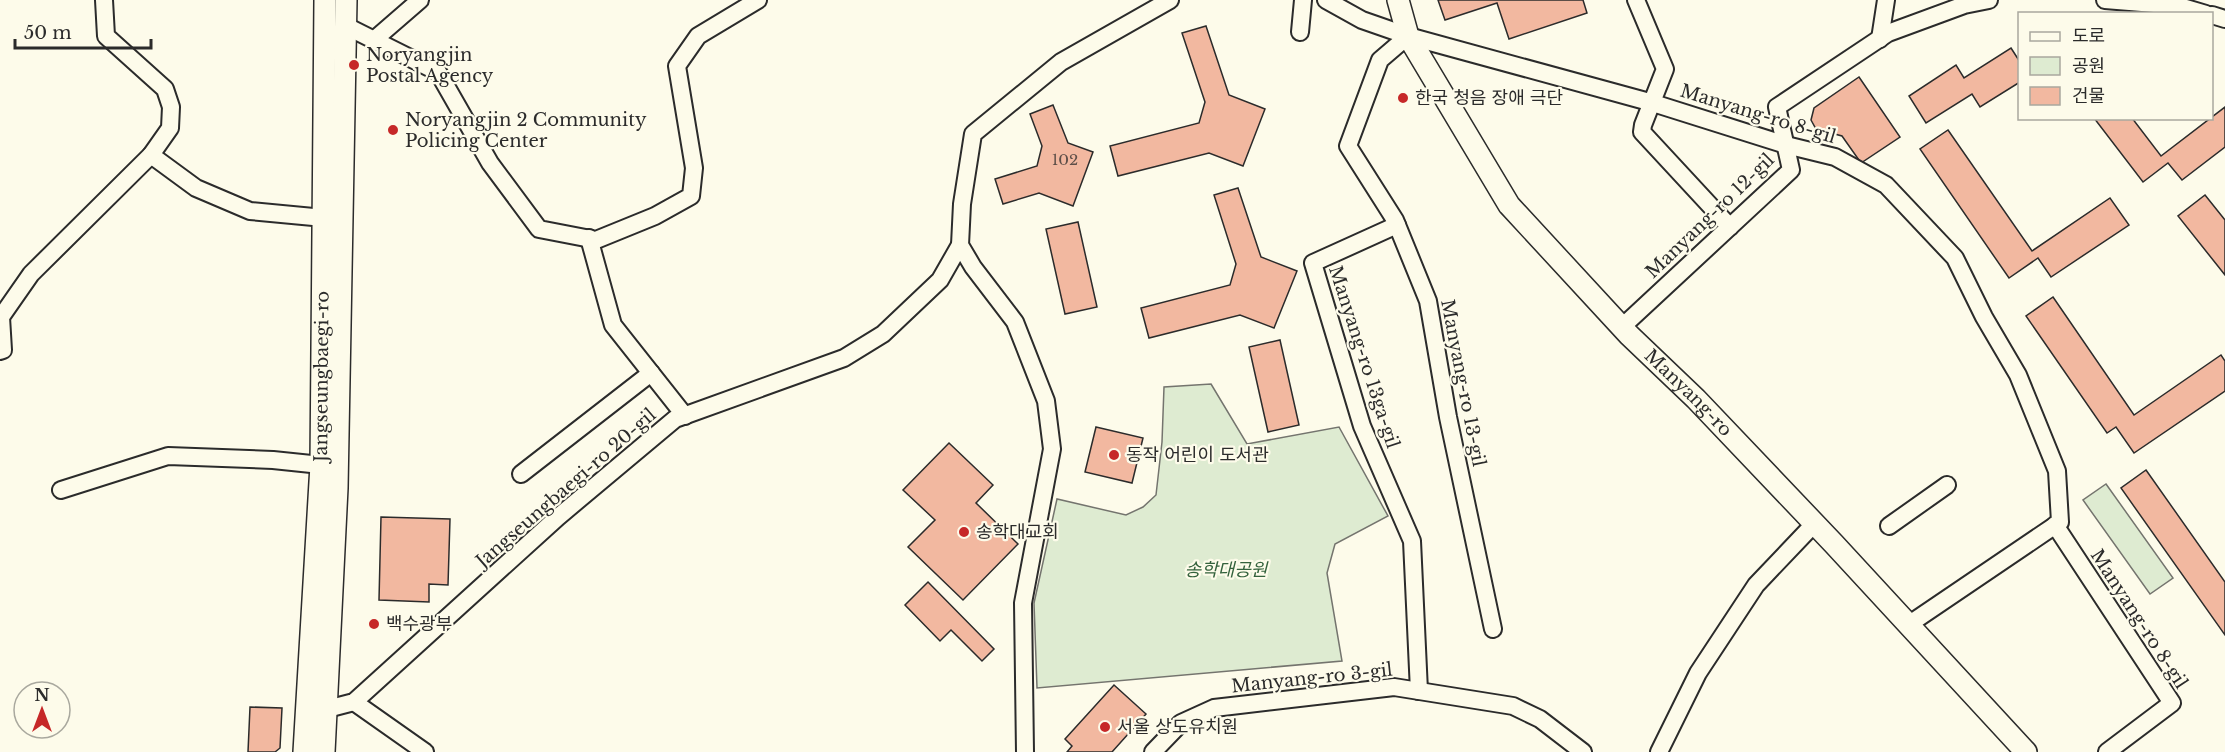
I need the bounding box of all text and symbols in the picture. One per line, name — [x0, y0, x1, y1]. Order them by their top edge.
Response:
scale bar — [15, 12, 152, 50]
legend — [2018, 12, 2213, 120]
text: 50 m — [24, 22, 72, 44]
text: 도로 — [2072, 25, 2105, 47]
place label: Noryangjin Postal Agency — [366, 44, 494, 87]
text: 공원 — [2072, 55, 2105, 77]
marker: Noryangjin Postal Agency — [347, 58, 361, 72]
street label: Manyang-ro 8-gil — [1677, 80, 1839, 148]
text: 건물 — [2072, 85, 2105, 107]
place label: 한국 청음 장애 극단 — [1415, 87, 1563, 109]
marker: 한국 청음 장애 극단 — [1396, 91, 1410, 105]
place label: Noryangjin 2 Community Policing Center — [405, 109, 647, 152]
marker: Noryangjin 2 Community Policing Center — [386, 123, 400, 137]
street label: Manyang-ro 12-gil — [1641, 149, 1779, 283]
house number: 102 — [1052, 150, 1078, 169]
street label: Manyang-ro 13ga-gil — [1324, 263, 1404, 451]
street label: Jangseungbaegi-ro — [310, 291, 333, 464]
street label: Manyang-ro 13-gil — [1436, 297, 1490, 469]
street label: Manyang-ro — [1640, 345, 1737, 441]
street label: Jangseungbaegi-ro 20-gil — [470, 404, 661, 573]
place label: 동작 어린이 도서관 — [1126, 444, 1269, 466]
marker: 동작 어린이 도서관 — [1107, 448, 1121, 462]
place label: 송학대교회 — [976, 521, 1059, 543]
marker: 송학대교회 — [957, 525, 971, 539]
street label: Manyang-ro 8-gil — [2086, 545, 2192, 693]
park label: 송학대공원 — [1185, 559, 1269, 581]
place label: 백수광부 — [386, 613, 452, 635]
marker: 백수광부 — [367, 617, 381, 631]
street label: Manyang-ro 3-gil — [1230, 659, 1394, 697]
north arrow — [12, 680, 72, 740]
text: N — [34, 685, 50, 705]
place label: 서울 상도유치원 — [1117, 716, 1238, 738]
marker: 서울 상도유치원 — [1098, 720, 1112, 734]

